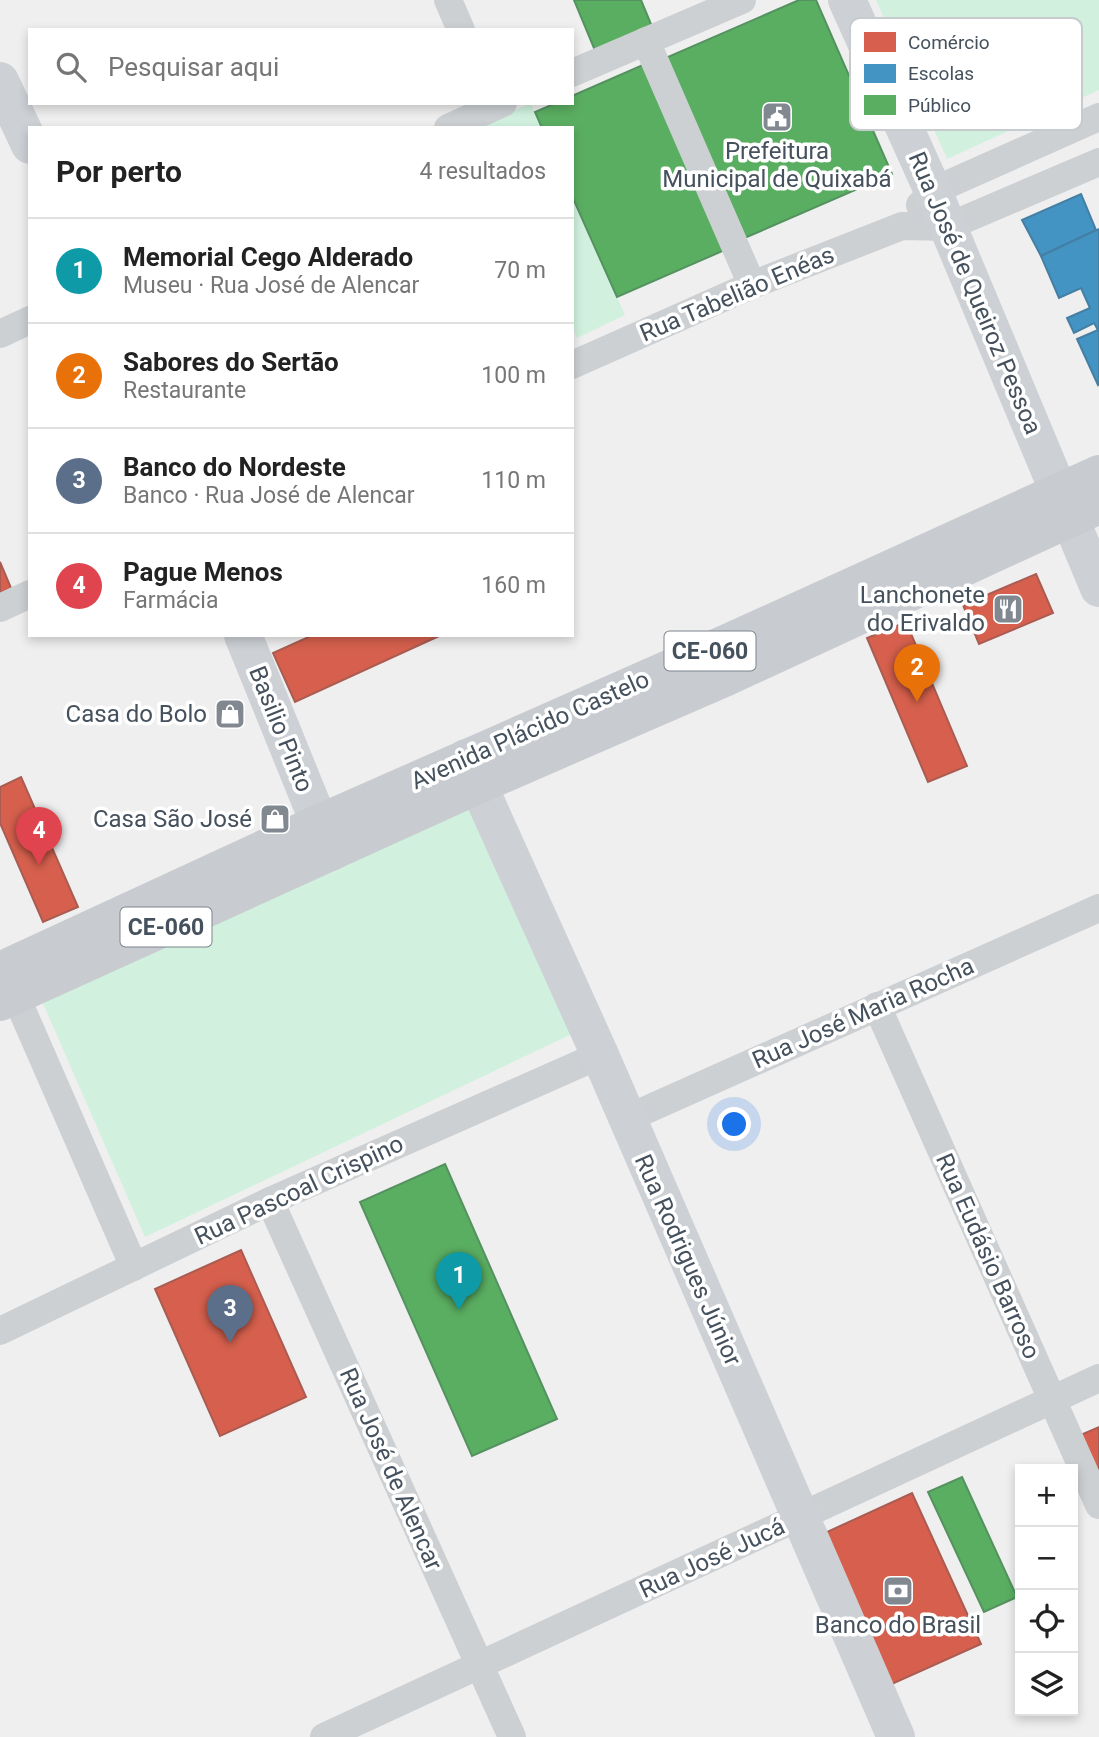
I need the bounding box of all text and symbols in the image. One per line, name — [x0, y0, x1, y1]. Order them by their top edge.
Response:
legend — [850, 18, 1082, 130]
search box — [28, 28, 574, 105]
text: Comércio — [908, 31, 990, 54]
icon: search — [52, 48, 90, 86]
text: Pesquisar aqui — [108, 52, 279, 82]
text: Escolas — [908, 62, 974, 85]
text: Público — [908, 94, 971, 117]
public building icon: Prefeitura Municipal de Quixabá — [760, 100, 794, 134]
place label: Prefeitura Municipal de Quixabá — [662, 137, 892, 193]
street label: Rua José de Queiroz Pessoa — [903, 148, 1047, 438]
text: Por perto — [56, 154, 182, 189]
text: 4 resultados — [419, 158, 546, 185]
street label: Rua Tabelião Enéas — [636, 240, 838, 348]
text: Memorial Cego Alderado — [123, 242, 413, 272]
text: 1 — [72, 257, 86, 284]
text: 70 m — [494, 257, 546, 284]
text: Museu · Rua José de Alencar — [123, 272, 419, 299]
text: Sabores do Sertão — [123, 347, 339, 377]
text: 2 — [72, 362, 86, 389]
text: 100 m — [481, 362, 546, 389]
text: Restaurante — [123, 377, 246, 404]
text: Banco do Nordeste — [123, 452, 346, 482]
text: 3 — [72, 467, 86, 494]
text: 110 m — [481, 467, 546, 494]
text: Banco · Rua José de Alencar — [123, 482, 414, 509]
text: Pague Menos — [123, 557, 283, 587]
text: 4 — [72, 572, 86, 599]
text: 160 m — [481, 572, 546, 599]
place label: Lanchonete do Erivaldo — [860, 581, 985, 637]
text: Farmácia — [123, 587, 218, 614]
restaurant icon: Lanchonete do Erivaldo — [991, 592, 1025, 626]
road number: CE-060 — [664, 632, 756, 670]
pin: 2 — [894, 644, 940, 702]
street label: Basilio Pinto — [243, 662, 319, 796]
street label: Avenida Plácido Castelo — [407, 665, 653, 795]
shop icon: Casa do Bolo — [213, 697, 247, 731]
place label: Casa do Bolo — [66, 700, 207, 728]
shop icon: Casa São José — [258, 802, 292, 836]
place label: Casa São José — [93, 805, 252, 833]
pin: 4 — [16, 807, 62, 865]
road number: CE-060 — [120, 908, 212, 946]
street label: Rua José Maria Rocha — [748, 952, 978, 1074]
your location — [717, 1107, 751, 1141]
street label: Rua Pascoal Crispino — [190, 1129, 408, 1251]
street label: Rua Eudásio Barroso — [930, 1149, 1046, 1363]
street label: Rua Rodrigues Júnior — [629, 1150, 747, 1370]
pin: 1 — [436, 1252, 482, 1310]
pin: 3 — [207, 1285, 253, 1343]
street label: Rua José de Alencar — [334, 1364, 448, 1574]
map controls — [1015, 1464, 1078, 1716]
button: + — [1015, 1464, 1078, 1527]
street label: Rua José Jucá — [635, 1512, 789, 1604]
button: − — [1015, 1527, 1078, 1590]
bank icon: Banco do Brasil — [881, 1574, 915, 1608]
button: locate — [1015, 1590, 1078, 1653]
place label: Banco do Brasil — [815, 1611, 981, 1639]
button: layers — [1015, 1653, 1078, 1716]

